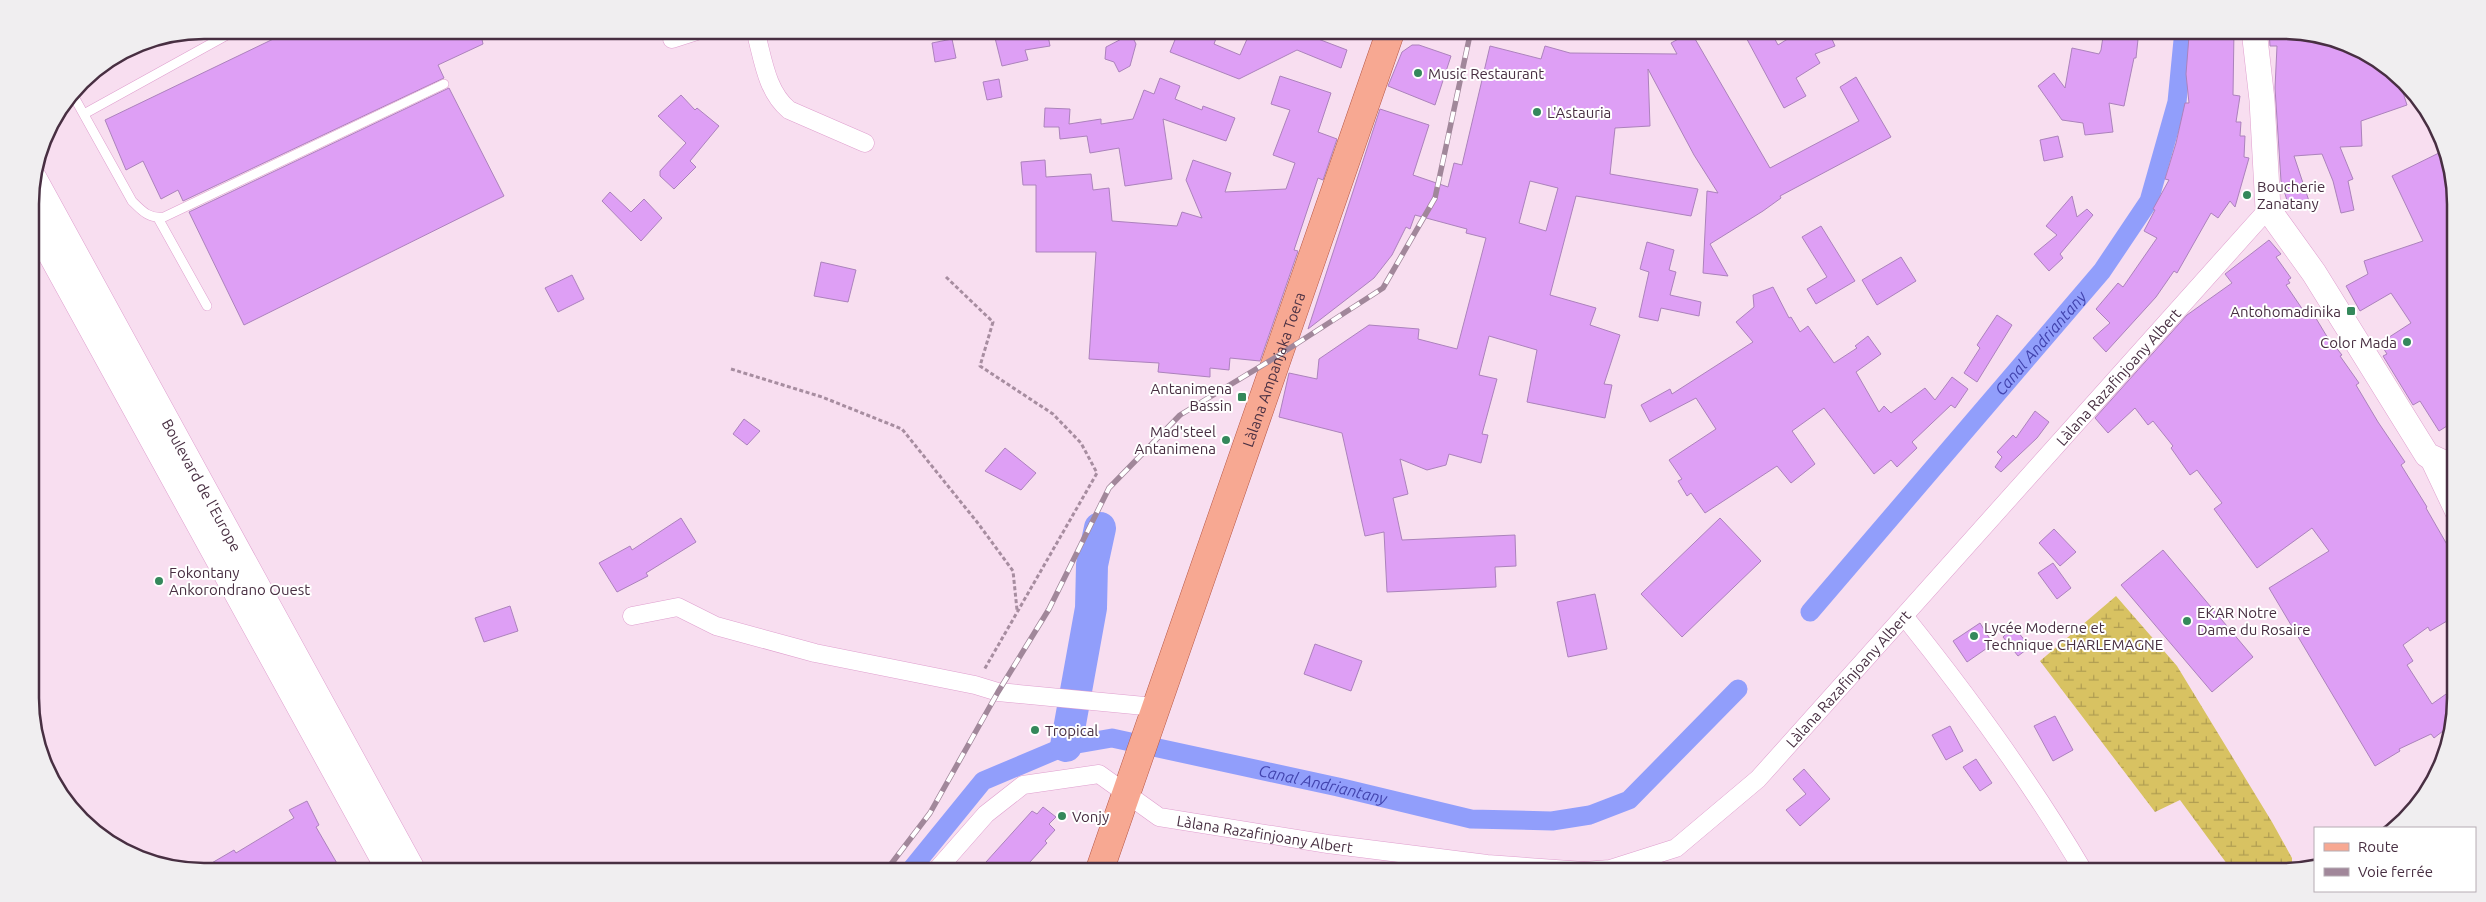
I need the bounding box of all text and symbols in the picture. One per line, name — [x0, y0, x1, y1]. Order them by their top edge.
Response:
place label: Music Restaurant — [1428, 65, 1544, 82]
marker: Music Restaurant — [1412, 67, 1424, 79]
place label: L'Astauria — [1547, 104, 1611, 121]
marker: L'Astauria — [1531, 106, 1543, 118]
place label: Boucherie Zanatany — [2257, 178, 2325, 212]
marker: Boucherie Zanatany — [2241, 189, 2253, 201]
water label: Canal Andriantany — [1991, 287, 2090, 399]
street label: Làlana Ampanjaka Toera — [1239, 290, 1308, 449]
place label: Antohomadinika — [2230, 303, 2341, 320]
street label: Làlana Razafinjoany Albert — [2052, 304, 2184, 449]
marker: Antohomadinika — [2345, 305, 2357, 317]
place label: Color Mada — [2320, 334, 2397, 351]
marker: Color Mada — [2401, 336, 2413, 348]
place label: Antanimena Bassin — [1150, 380, 1232, 414]
marker: Antanimena Bassin — [1236, 391, 1248, 403]
street label: Boulevard de l'Europe — [159, 416, 245, 554]
place label: Mad'steel Antanimena — [1134, 423, 1216, 457]
marker: Mad'steel Antanimena — [1220, 434, 1232, 446]
place label: Fokontany Ankorondrano Ouest — [169, 564, 310, 598]
marker: Fokontany Ankorondrano Ouest — [153, 575, 165, 587]
place label: EKAR Notre Dame du Rosaire — [2197, 604, 2311, 638]
street label: Làlana Razafinjoany Albert — [1782, 606, 1914, 750]
marker: EKAR Notre Dame du Rosaire — [2181, 615, 2193, 627]
place label: Lycée Moderne et Technique CHARLEMAGNE — [1984, 619, 2163, 653]
marker: Lycée Moderne et Technique CHARLEMAGNE — [1968, 630, 1980, 642]
place label: Tropical — [1045, 722, 1098, 739]
marker: Tropical — [1029, 724, 1041, 736]
water label: Canal Andriantany — [1257, 761, 1389, 808]
place label: Vonjy — [1072, 808, 1109, 825]
marker: Vonjy — [1056, 810, 1068, 822]
street label: Làlana Razafinjoany Albert — [1176, 811, 1354, 856]
legend — [2314, 827, 2476, 892]
text: Route — [2358, 838, 2399, 855]
text: Voie ferrée — [2358, 863, 2433, 880]

